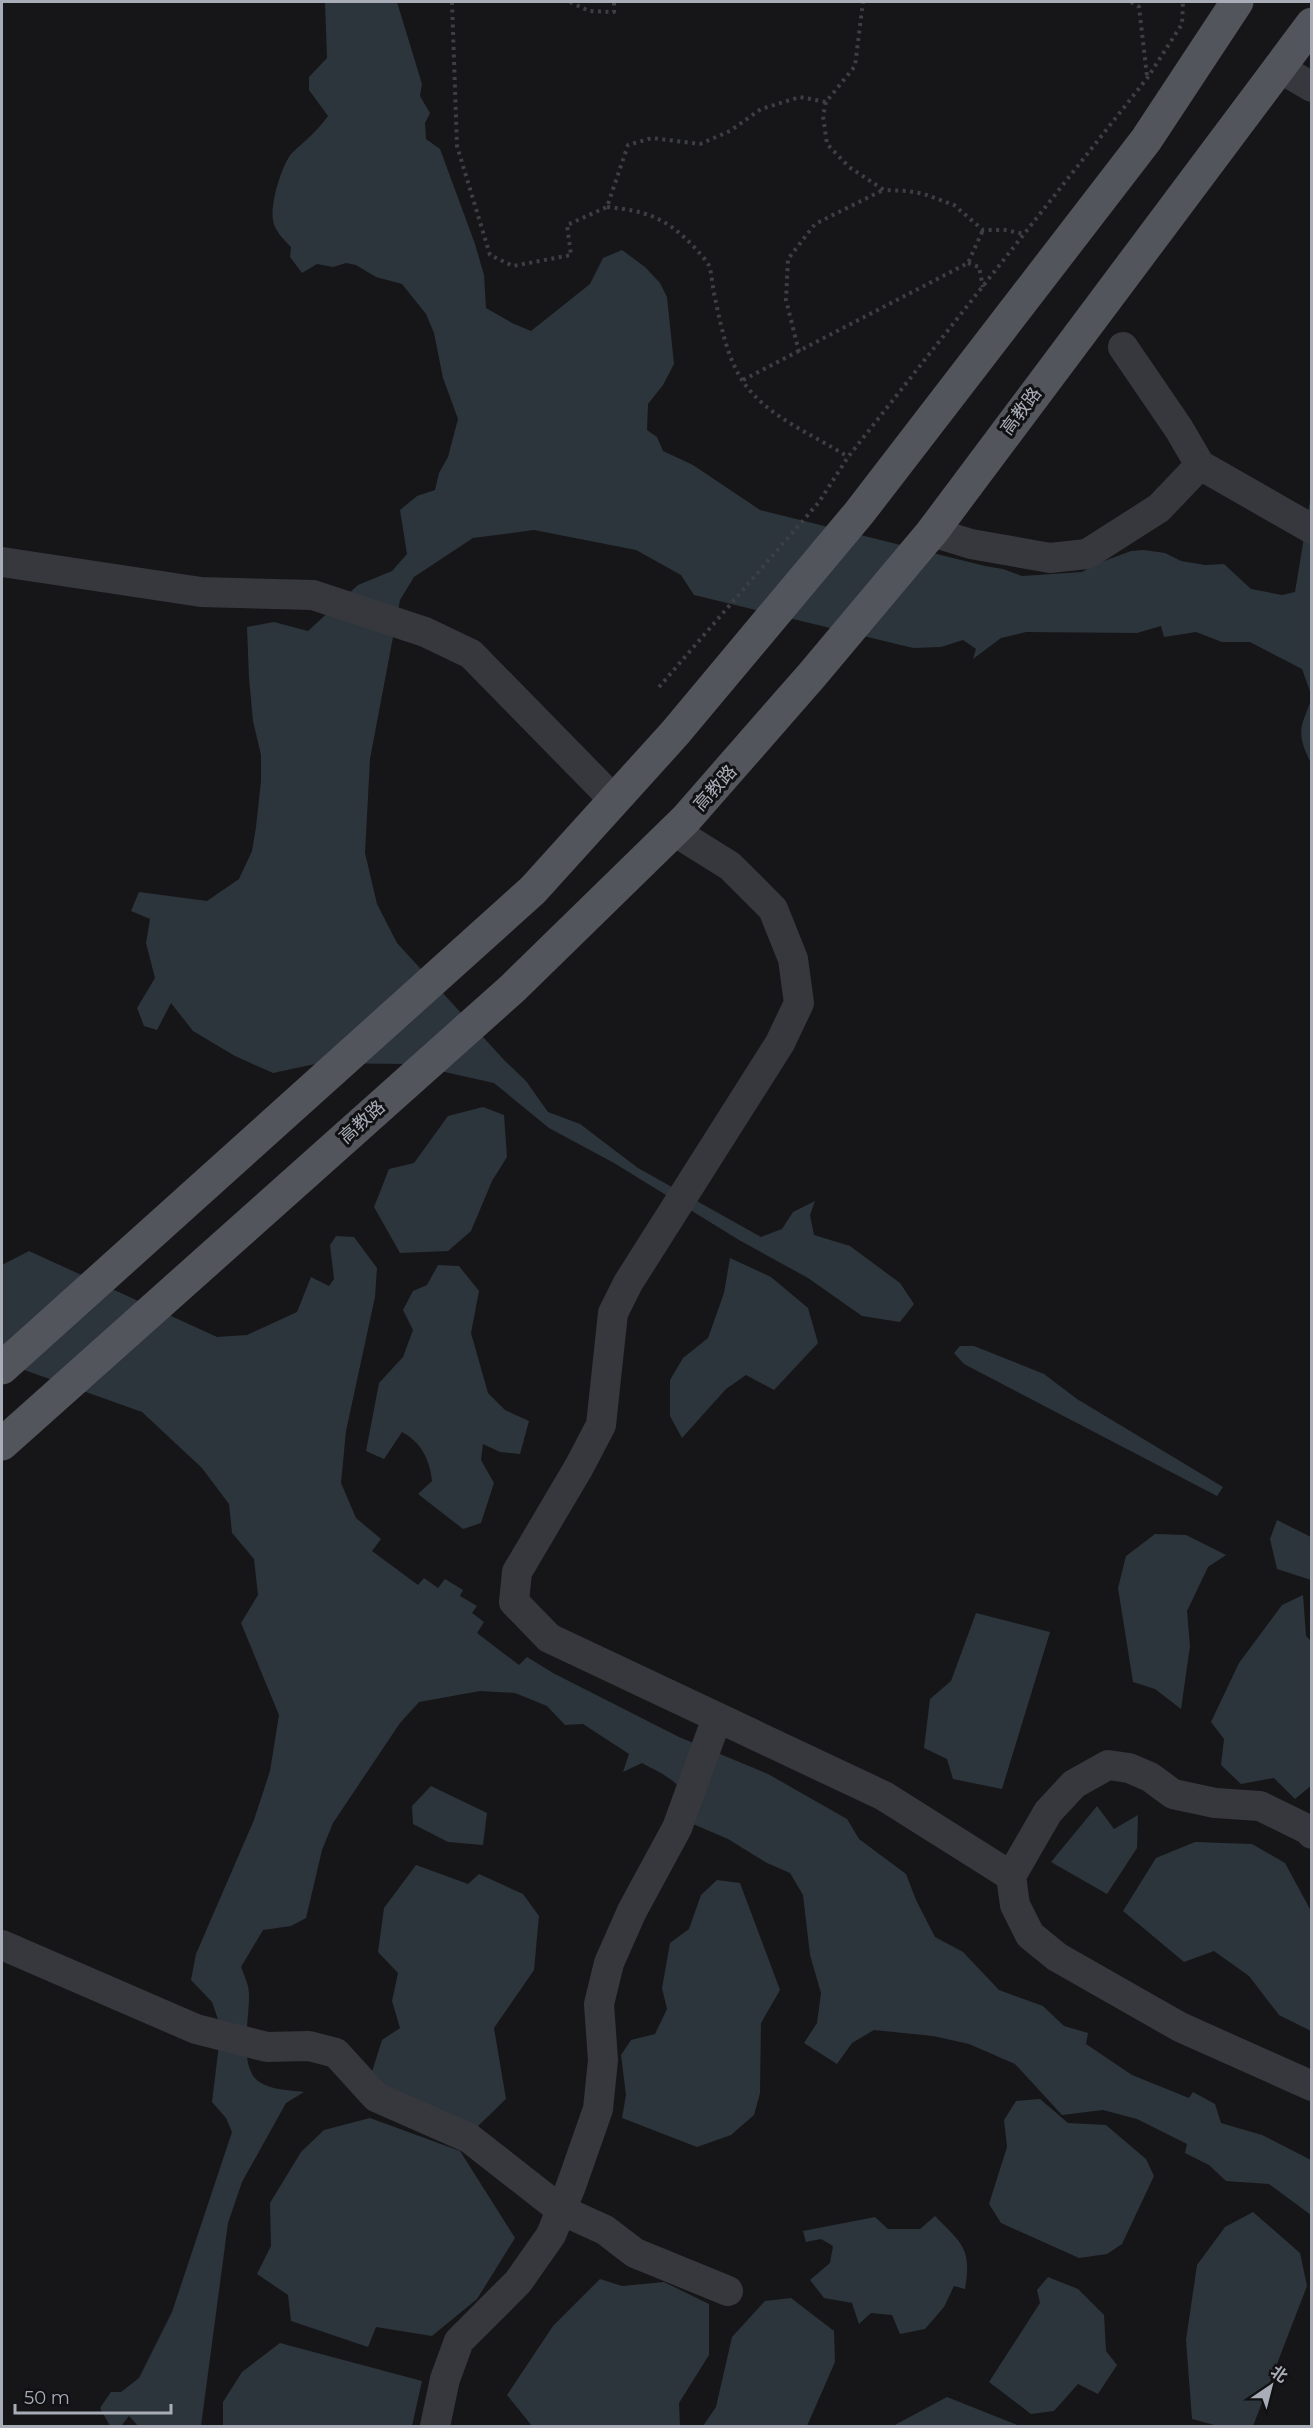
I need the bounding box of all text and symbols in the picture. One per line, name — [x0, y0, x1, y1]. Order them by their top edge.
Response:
street label: 高教路 — [996, 383, 1046, 439]
street label: 高教路 — [689, 761, 741, 815]
street label: 高教路 — [335, 1096, 389, 1148]
north arrow — [1241, 2356, 1301, 2416]
text: 北 — [1267, 2362, 1291, 2386]
scale bar — [15, 2377, 171, 2415]
text: 50 m — [24, 2387, 70, 2409]

